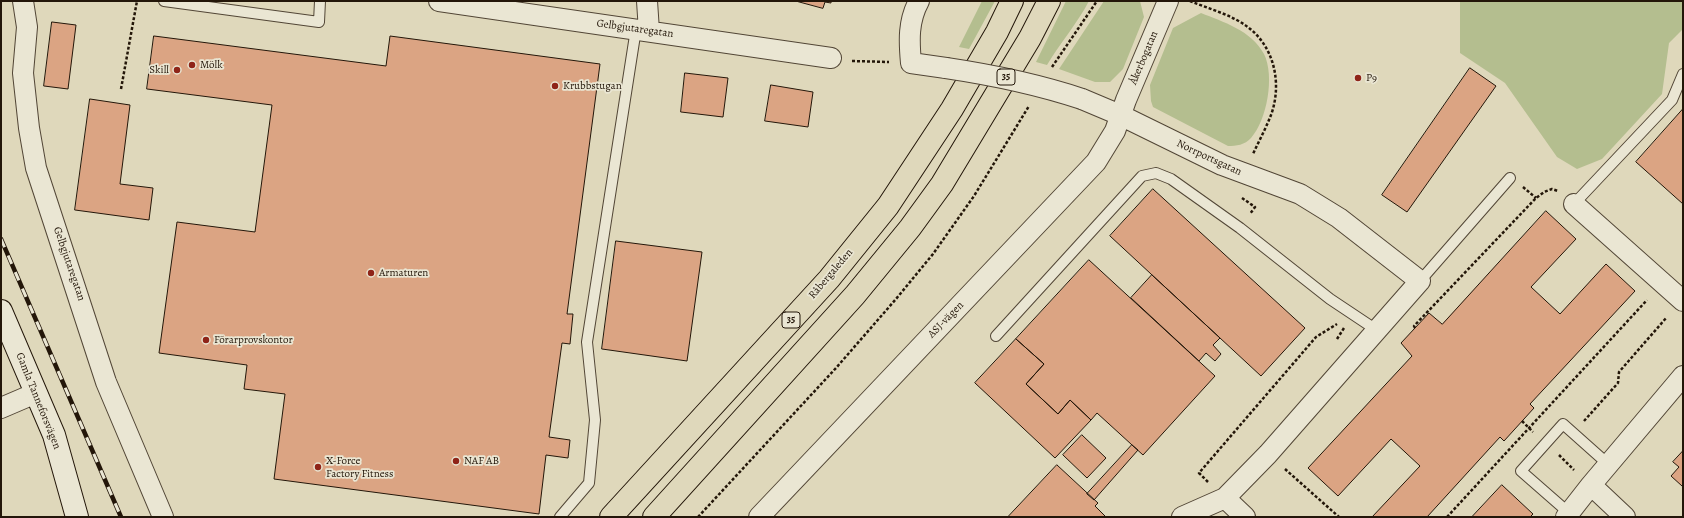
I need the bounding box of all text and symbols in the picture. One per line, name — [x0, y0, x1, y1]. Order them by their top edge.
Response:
street label: Gelbgjutaregatan — [596, 17, 674, 41]
street label: Åkerbogatan — [1127, 29, 1161, 87]
place label: Mölk — [200, 58, 223, 72]
marker: Mölk — [187, 60, 197, 70]
place label: Skill — [149, 63, 169, 77]
marker: Skill — [172, 65, 182, 75]
road number: 35 — [997, 69, 1015, 85]
place label: P9 — [1366, 71, 1377, 85]
marker: P9 — [1353, 73, 1363, 83]
place label: Krubbstugan — [563, 79, 622, 93]
marker: Krubbstugan — [550, 81, 560, 91]
street label: Norrportsgatan — [1174, 137, 1244, 179]
street label: Gelbgjutaregatan — [50, 225, 88, 303]
street label: Råbergaleden — [806, 246, 856, 302]
place label: Armaturen — [379, 266, 428, 280]
marker: Armaturen — [366, 268, 376, 278]
street label: ASJ-vägen — [925, 299, 967, 341]
road number: 35 — [782, 312, 800, 328]
place label: Förarprovskontor — [214, 333, 293, 347]
marker: Förarprovskontor — [201, 335, 211, 345]
street label: Gamla Tanneforsvägen — [13, 351, 63, 451]
place label: X-Force Factory Fitness — [326, 454, 393, 480]
place label: NAF AB — [464, 454, 499, 468]
marker: NAF AB — [451, 456, 461, 466]
marker: X-Force Factory Fitness — [313, 462, 323, 472]

